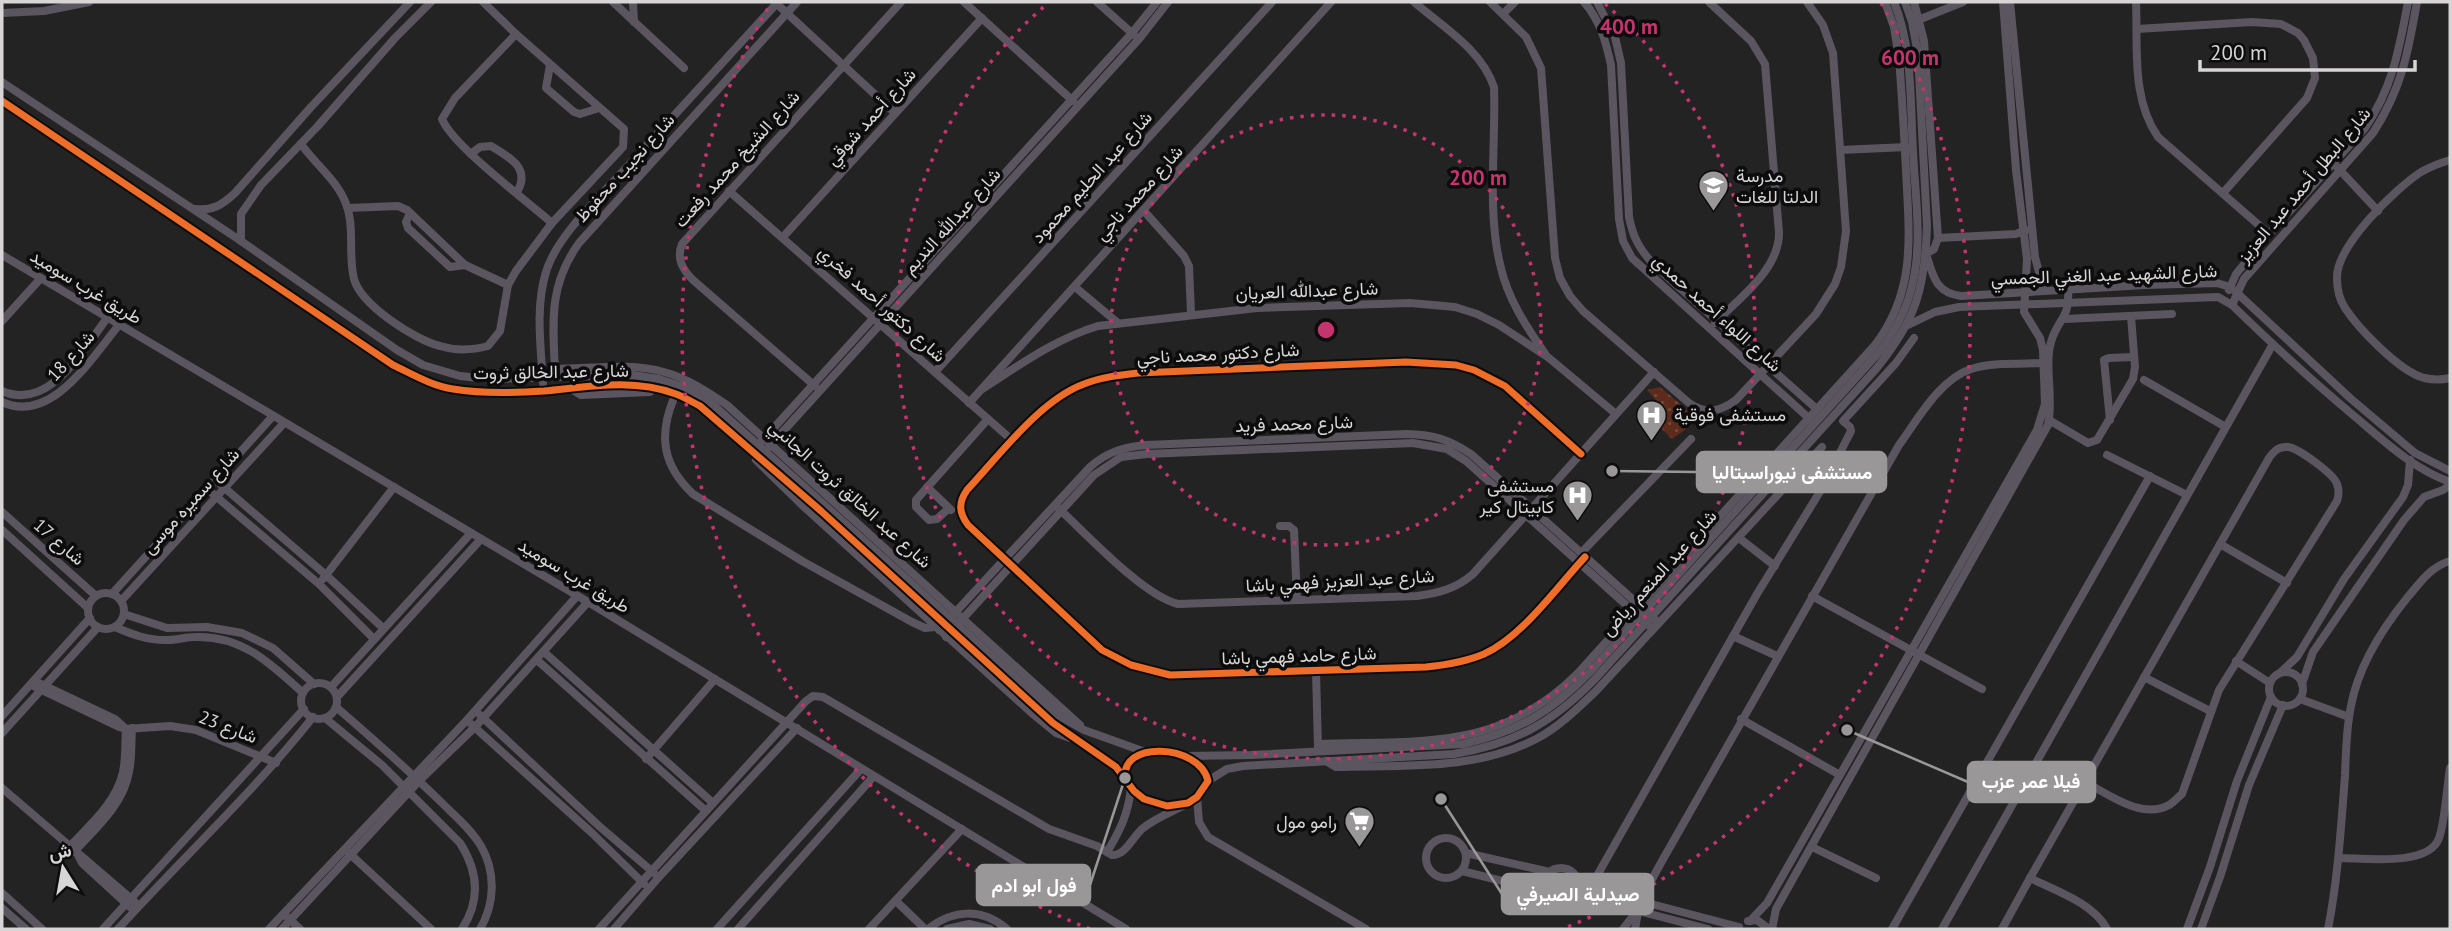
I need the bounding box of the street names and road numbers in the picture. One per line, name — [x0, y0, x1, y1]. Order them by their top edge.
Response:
street label: شارع أحمد شوقي — [821, 63, 924, 173]
street label: شارع الشيخ محمد رفعت — [669, 85, 805, 233]
street label: شارع البطل أحمد عبد العزيز — [2231, 102, 2376, 269]
street label: شارع عبد الحليم محمود — [1026, 106, 1158, 248]
street label: شارع نجيب محفوظ — [570, 108, 680, 228]
street label: شارع محمد ناجي — [1090, 140, 1191, 248]
street label: شارع عبدالله النديم — [898, 163, 1006, 279]
street label: شارع دكتور أحمد فخري — [811, 240, 951, 370]
street label: طريق غرب سوميد — [26, 244, 146, 329]
street label: شارع اللواء أحمد حمدي — [1645, 249, 1787, 380]
street label: شارع الشهيد عبد الغني الجمسي — [1990, 259, 2218, 294]
street label: شارع عبدالله العريان — [1235, 277, 1379, 305]
street label: شارع 18 — [42, 325, 100, 387]
street label: شارع دكتور محمد ناجي — [1136, 338, 1300, 373]
street label: شارع عبد الخالق ثروت — [473, 359, 629, 385]
street label: شارع محمد فريد — [1235, 410, 1353, 438]
street label: شارع عبد الخالق ثروت الجانبي — [761, 414, 937, 576]
street label: شارع سميره موسى — [137, 443, 245, 559]
street label: شارع عبد المنعم رياض — [1596, 505, 1722, 641]
street label: شارع 17 — [28, 513, 90, 571]
street label: طريق غرب سوميد — [514, 533, 634, 618]
street label: شارع عبد العزيز فهمي باشا — [1245, 564, 1435, 601]
street label: شارع حامد فهمي باشا — [1221, 641, 1377, 674]
street label: شارع 23 — [195, 705, 261, 749]

